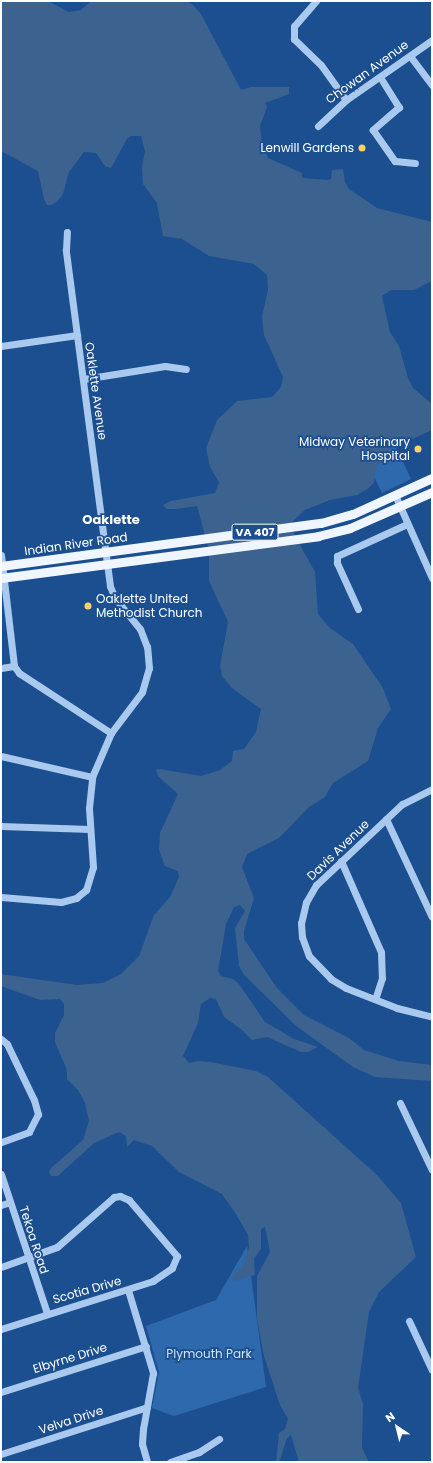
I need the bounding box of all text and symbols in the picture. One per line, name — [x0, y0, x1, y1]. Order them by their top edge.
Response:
street label: Chowan Avenue — [323, 37, 411, 107]
place label: Lenwill Gardens — [260, 141, 354, 155]
marker: Lenwill Gardens — [357, 143, 367, 153]
street label: Oaklette Avenue — [82, 341, 110, 441]
place label: Midway Veterinary Hospital — [299, 435, 410, 463]
marker: Midway Veterinary Hospital — [413, 444, 423, 454]
district label: Oaklette — [82, 512, 140, 528]
road number: VA 407 — [231, 523, 279, 541]
street label: Indian River Road — [24, 530, 128, 558]
place label: Oaklette United Methodist Church — [96, 592, 202, 620]
marker: Oaklette United Methodist Church — [83, 601, 93, 611]
street label: Davis Avenue — [304, 817, 372, 883]
street label: Tekoa Road — [16, 1204, 52, 1276]
street label: Scotia Drive — [51, 1273, 123, 1307]
street label: Elbyrne Drive — [31, 1340, 109, 1376]
park label: Plymouth Park — [166, 1347, 252, 1361]
street label: Velva Drive — [37, 1403, 105, 1437]
north arrow — [377, 1407, 417, 1447]
text: N — [382, 1408, 398, 1426]

